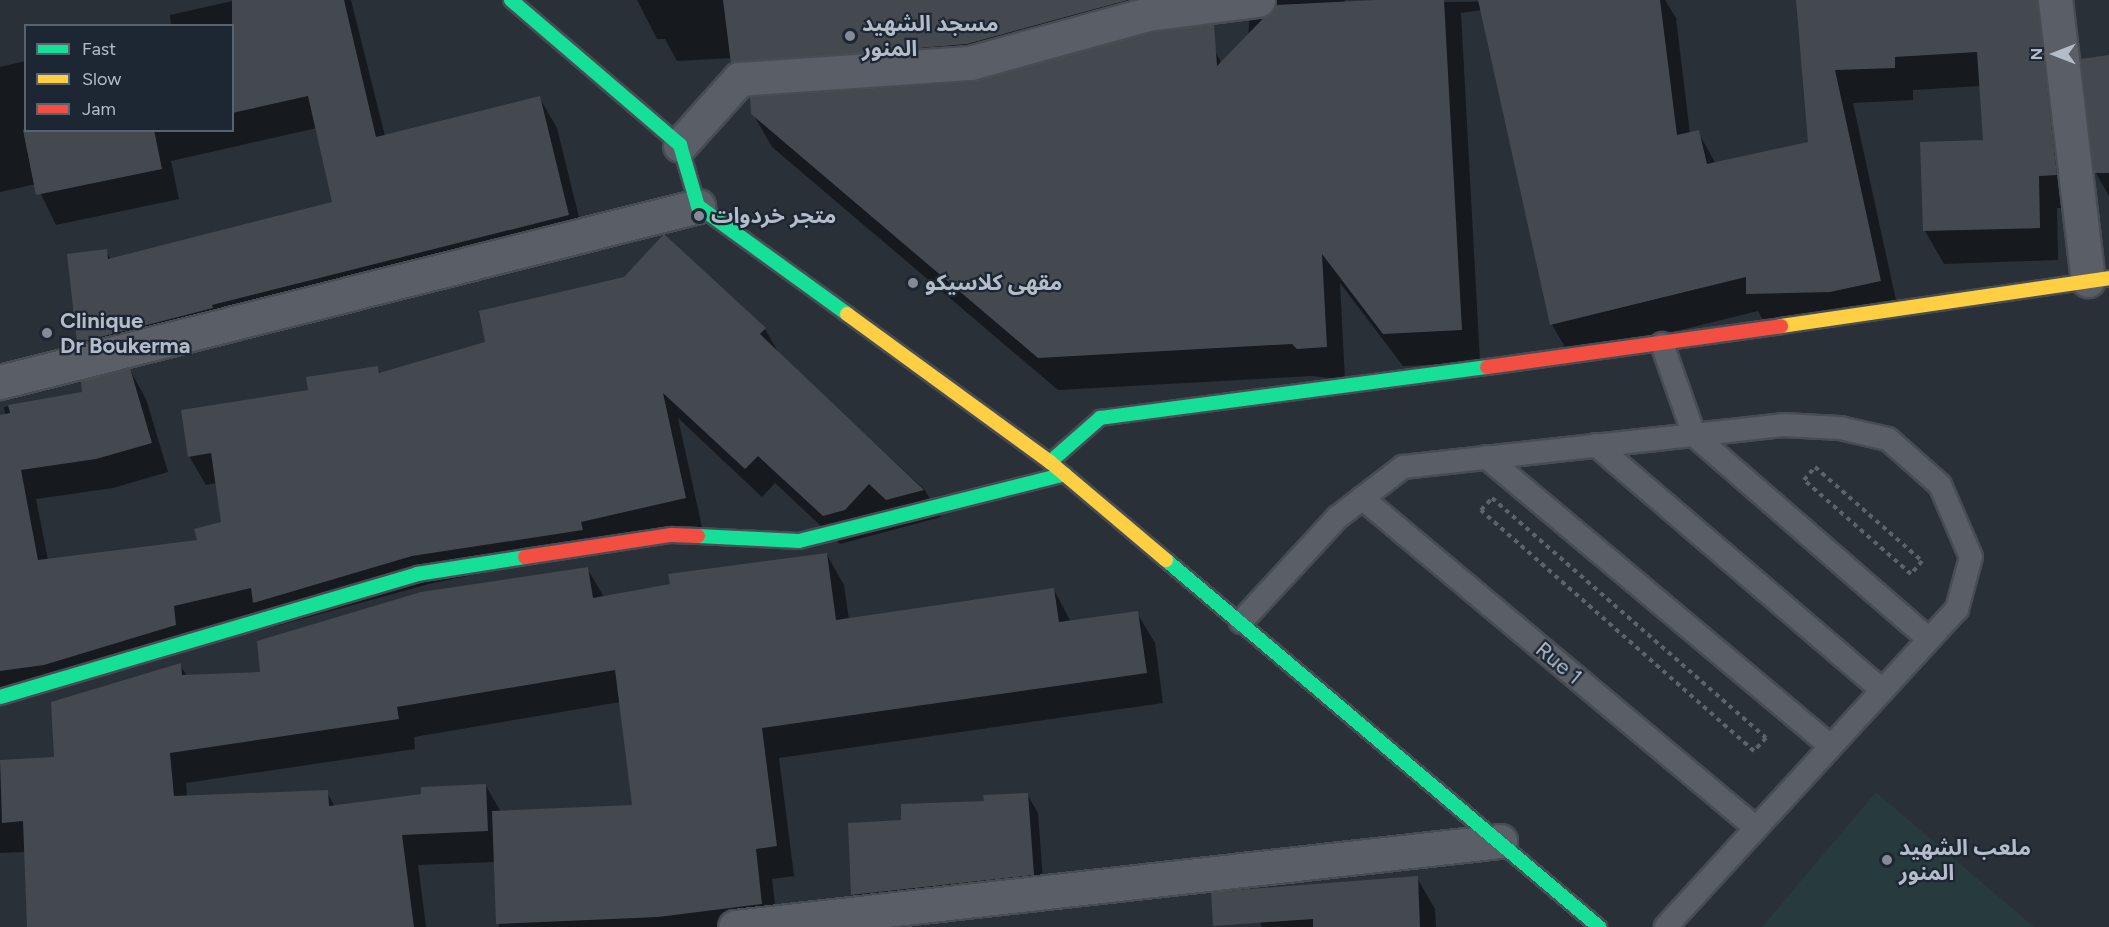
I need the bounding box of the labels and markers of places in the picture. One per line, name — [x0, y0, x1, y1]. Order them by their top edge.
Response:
place label: مسجد الشهيد المنور — [862, 10, 998, 62]
marker: مسجد الشهيد المنور — [843, 29, 857, 43]
place label: متجر خردوات — [711, 203, 836, 229]
marker: متجر خردوات — [692, 209, 706, 223]
place label: مقهى كلاسيكو — [925, 270, 1062, 296]
marker: مقهى كلاسيكو — [906, 276, 920, 290]
place label: Clinique Dr Boukerma — [60, 307, 190, 358]
marker: Clinique Dr Boukerma — [38, 324, 56, 342]
place label: ملعب الشهيد المنور — [1899, 834, 2031, 885]
marker: ملعب الشهيد المنور — [1880, 853, 1894, 867]

